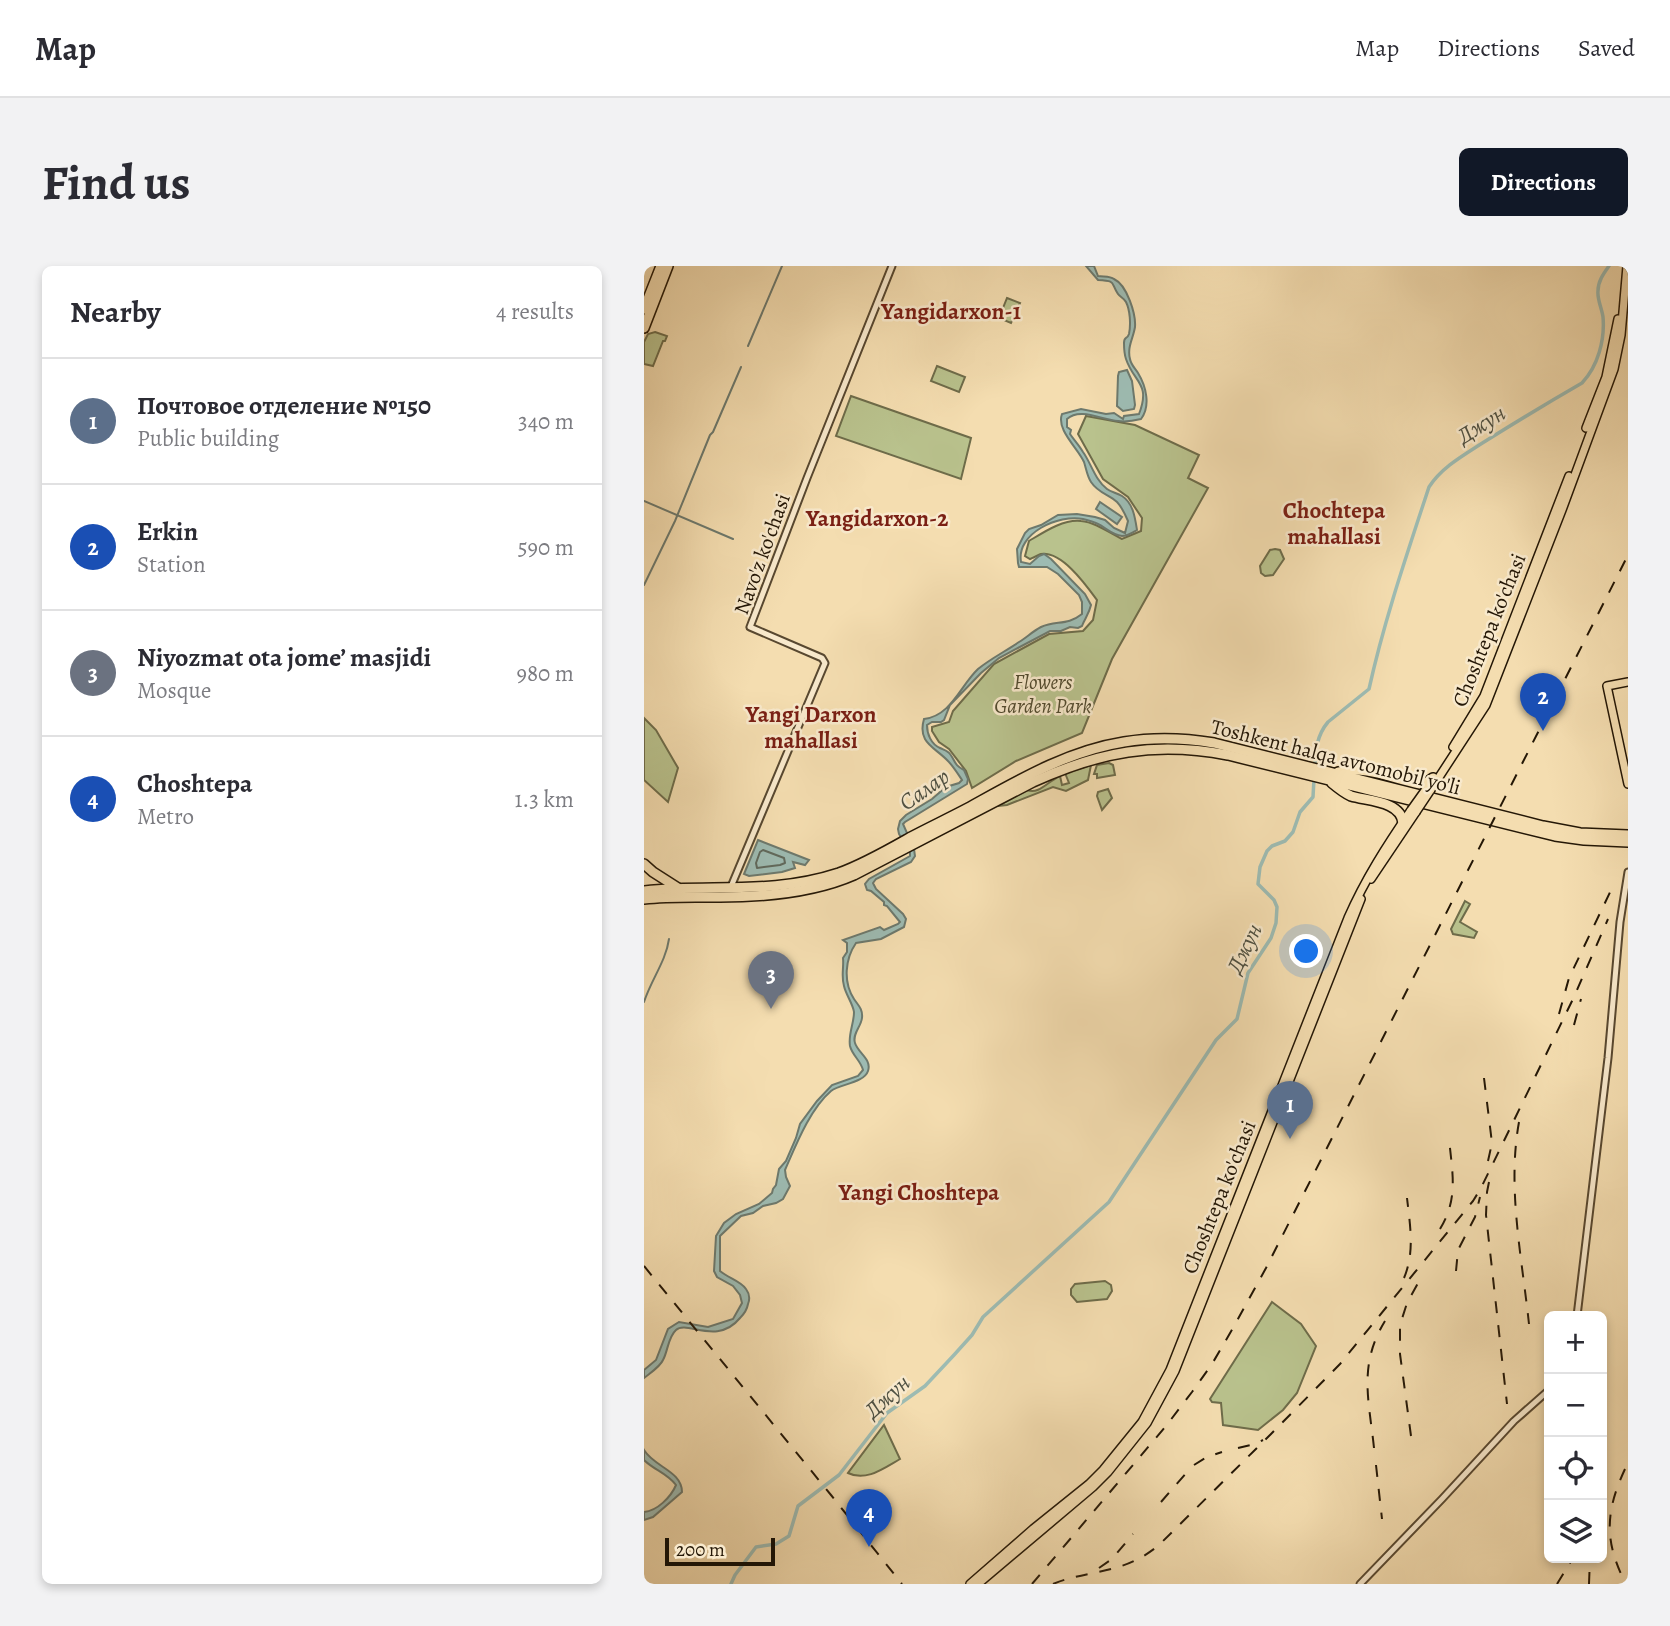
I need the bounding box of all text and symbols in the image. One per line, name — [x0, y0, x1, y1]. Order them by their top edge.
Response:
text: Map — [35, 26, 96, 71]
text: Map — [1355, 32, 1399, 64]
text: Directions — [1437, 32, 1540, 64]
text: Saved — [1578, 32, 1635, 64]
button: Directions — [1459, 148, 1628, 216]
text: Find us — [42, 149, 190, 216]
text: Nearby — [70, 292, 161, 332]
text: 4 results — [496, 296, 574, 327]
district label: Yangidarxon-1 — [880, 296, 1021, 327]
text: Почтовое отделение №150 — [137, 388, 431, 423]
water label: Джун — [1450, 397, 1512, 452]
text: 1 — [89, 406, 97, 437]
text: 340 m — [518, 406, 574, 437]
text: Public building — [137, 423, 279, 454]
street label: Navo'z ko'chasi — [727, 489, 797, 618]
district label: Chochtepa mahallasi — [1283, 495, 1385, 552]
district label: Yangidarxon-2 — [805, 503, 948, 534]
text: Erkin — [137, 514, 198, 549]
text: 2 — [87, 532, 99, 563]
text: 590 m — [518, 532, 574, 563]
text: Station — [137, 549, 206, 580]
street label: Choshtepa ko'chasi — [1445, 549, 1533, 711]
text: Niyozmat ota jome’ masjidi — [137, 640, 431, 675]
text: 3 — [88, 658, 98, 689]
text: 980 m — [516, 658, 574, 689]
park label: Flowers Garden Park — [994, 668, 1092, 720]
pin: 2 — [1520, 673, 1566, 731]
text: Mosque — [137, 675, 211, 706]
district label: Yangi Darxon mahallasi — [745, 699, 877, 756]
street label: Toshkent halqa avtomobil yo'li — [1208, 712, 1464, 802]
water label: Салар — [893, 761, 956, 818]
text: Choshtepa — [137, 766, 253, 801]
text: 4 — [88, 784, 98, 815]
text: 1.3 km — [514, 784, 574, 815]
text: Metro — [137, 801, 194, 832]
water label: Джун — [1218, 918, 1270, 980]
your location — [1289, 934, 1323, 968]
pin: 3 — [748, 951, 794, 1009]
pin: 1 — [1267, 1081, 1313, 1139]
street label: Choshtepa ko'chasi — [1175, 1116, 1263, 1278]
district label: Yangi Choshtepa — [838, 1177, 999, 1208]
map controls — [1544, 1311, 1607, 1563]
button: + — [1544, 1311, 1607, 1374]
water label: Джун — [856, 1367, 917, 1426]
button: − — [1544, 1374, 1607, 1437]
button: locate — [1544, 1437, 1607, 1500]
pin: 4 — [846, 1489, 892, 1547]
button: layers — [1544, 1500, 1607, 1563]
scale bar — [665, 1535, 775, 1567]
text: 200 m — [676, 1537, 725, 1563]

